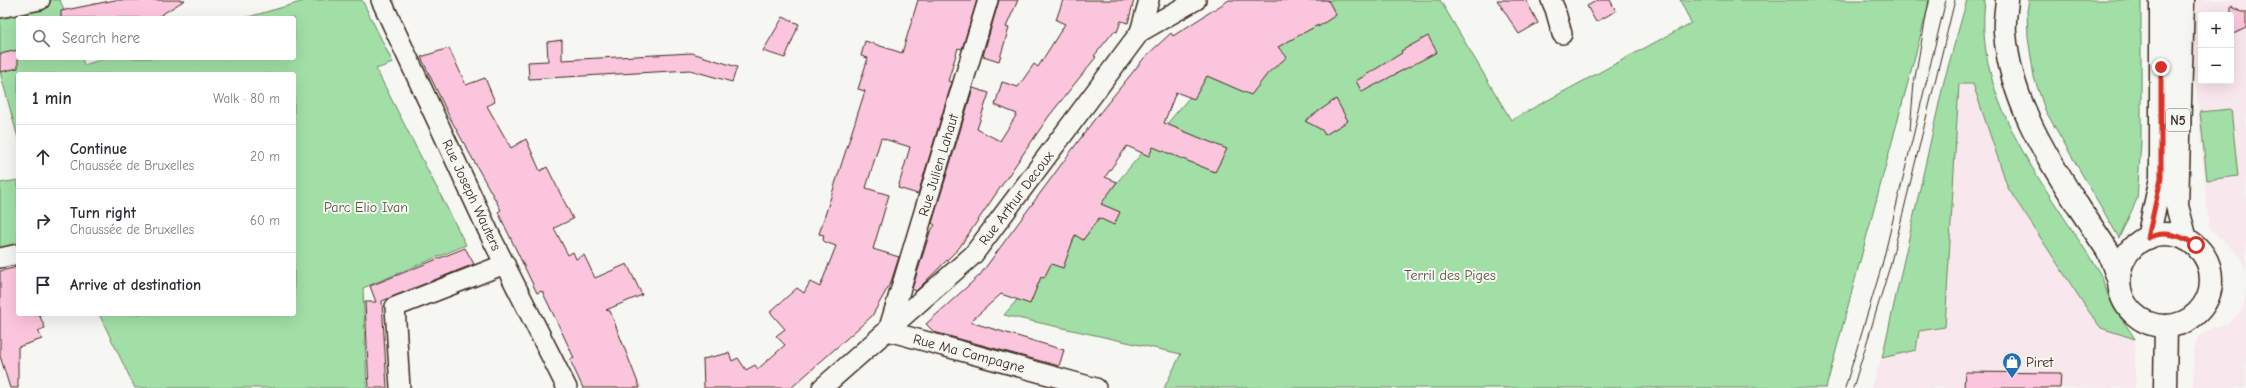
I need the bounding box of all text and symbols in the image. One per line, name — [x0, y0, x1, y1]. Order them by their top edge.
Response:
map controls — [2198, 12, 2234, 84]
button: + — [2198, 12, 2234, 48]
search box — [16, 16, 296, 60]
icon: search — [30, 27, 52, 49]
text: Search here — [62, 29, 140, 47]
button: − — [2198, 48, 2234, 84]
route end — [2152, 58, 2170, 76]
text: 1 min — [32, 89, 72, 108]
text: Walk · 80 m — [213, 91, 280, 106]
road number: N5 — [2166, 109, 2190, 131]
street label: Rue Julien Lahaut — [915, 111, 962, 218]
street label: Rue Joseph Wauters — [438, 137, 505, 254]
text: Continue — [70, 140, 127, 158]
icon: ahead — [32, 146, 54, 168]
street label: Rue Arthur Decoux — [975, 148, 1058, 249]
text: 20 m — [250, 149, 280, 164]
text: Chaussée de Bruxelles — [70, 158, 194, 173]
park label: Parc Elio Ivan — [324, 199, 408, 216]
text: Turn right — [70, 204, 136, 222]
icon: right — [32, 210, 54, 232]
text: 60 m — [250, 213, 280, 228]
text: Chaussée de Bruxelles — [70, 222, 194, 237]
route start — [2187, 236, 2205, 254]
park label: Terril des Piges — [1404, 267, 1496, 284]
icon: arrive — [32, 274, 54, 296]
text: Arrive at destination — [70, 276, 201, 294]
street label: Rue Ma Campagne — [911, 330, 1027, 377]
shop icon: Piret — [2001, 351, 2023, 379]
place label: Piret — [2026, 354, 2054, 371]

